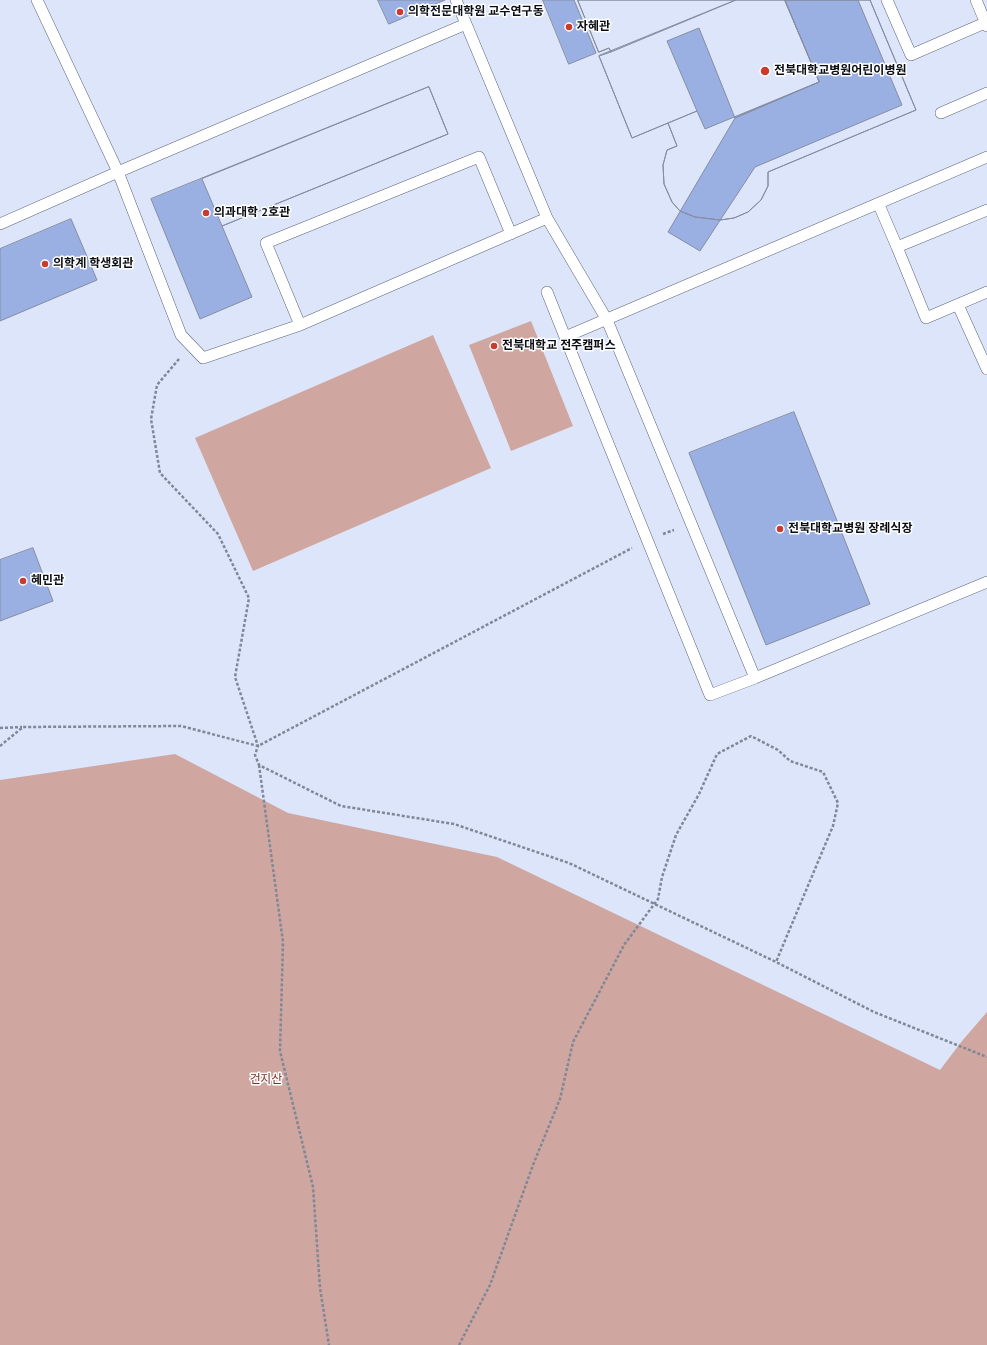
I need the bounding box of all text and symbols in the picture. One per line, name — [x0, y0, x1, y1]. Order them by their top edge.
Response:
place label: 의학전문대학원 교수연구동 — [408, 5, 544, 19]
marker: 의학전문대학원 교수연구동 — [395, 7, 405, 17]
place label: 자혜관 — [577, 20, 610, 34]
marker: 자혜관 — [564, 22, 574, 32]
place label: 전북대학교병원어린이병원 — [774, 64, 906, 78]
marker: 전북대학교병원어린이병원 — [759, 65, 771, 77]
place label: 의과대학 2호관 — [214, 206, 290, 220]
marker: 의과대학 2호관 — [201, 208, 211, 218]
place label: 의학계 학생회관 — [53, 257, 133, 271]
marker: 의학계 학생회관 — [40, 259, 50, 269]
place label: 전북대학교 전주캠퍼스 — [502, 339, 615, 353]
marker: 전북대학교 전주캠퍼스 — [489, 341, 499, 351]
place label: 전북대학교병원 장례식장 — [788, 522, 912, 536]
marker: 전북대학교병원 장례식장 — [775, 524, 785, 534]
place label: 혜민관 — [31, 574, 64, 588]
marker: 혜민관 — [18, 576, 28, 586]
park label: 건지산 — [249, 1073, 283, 1087]

